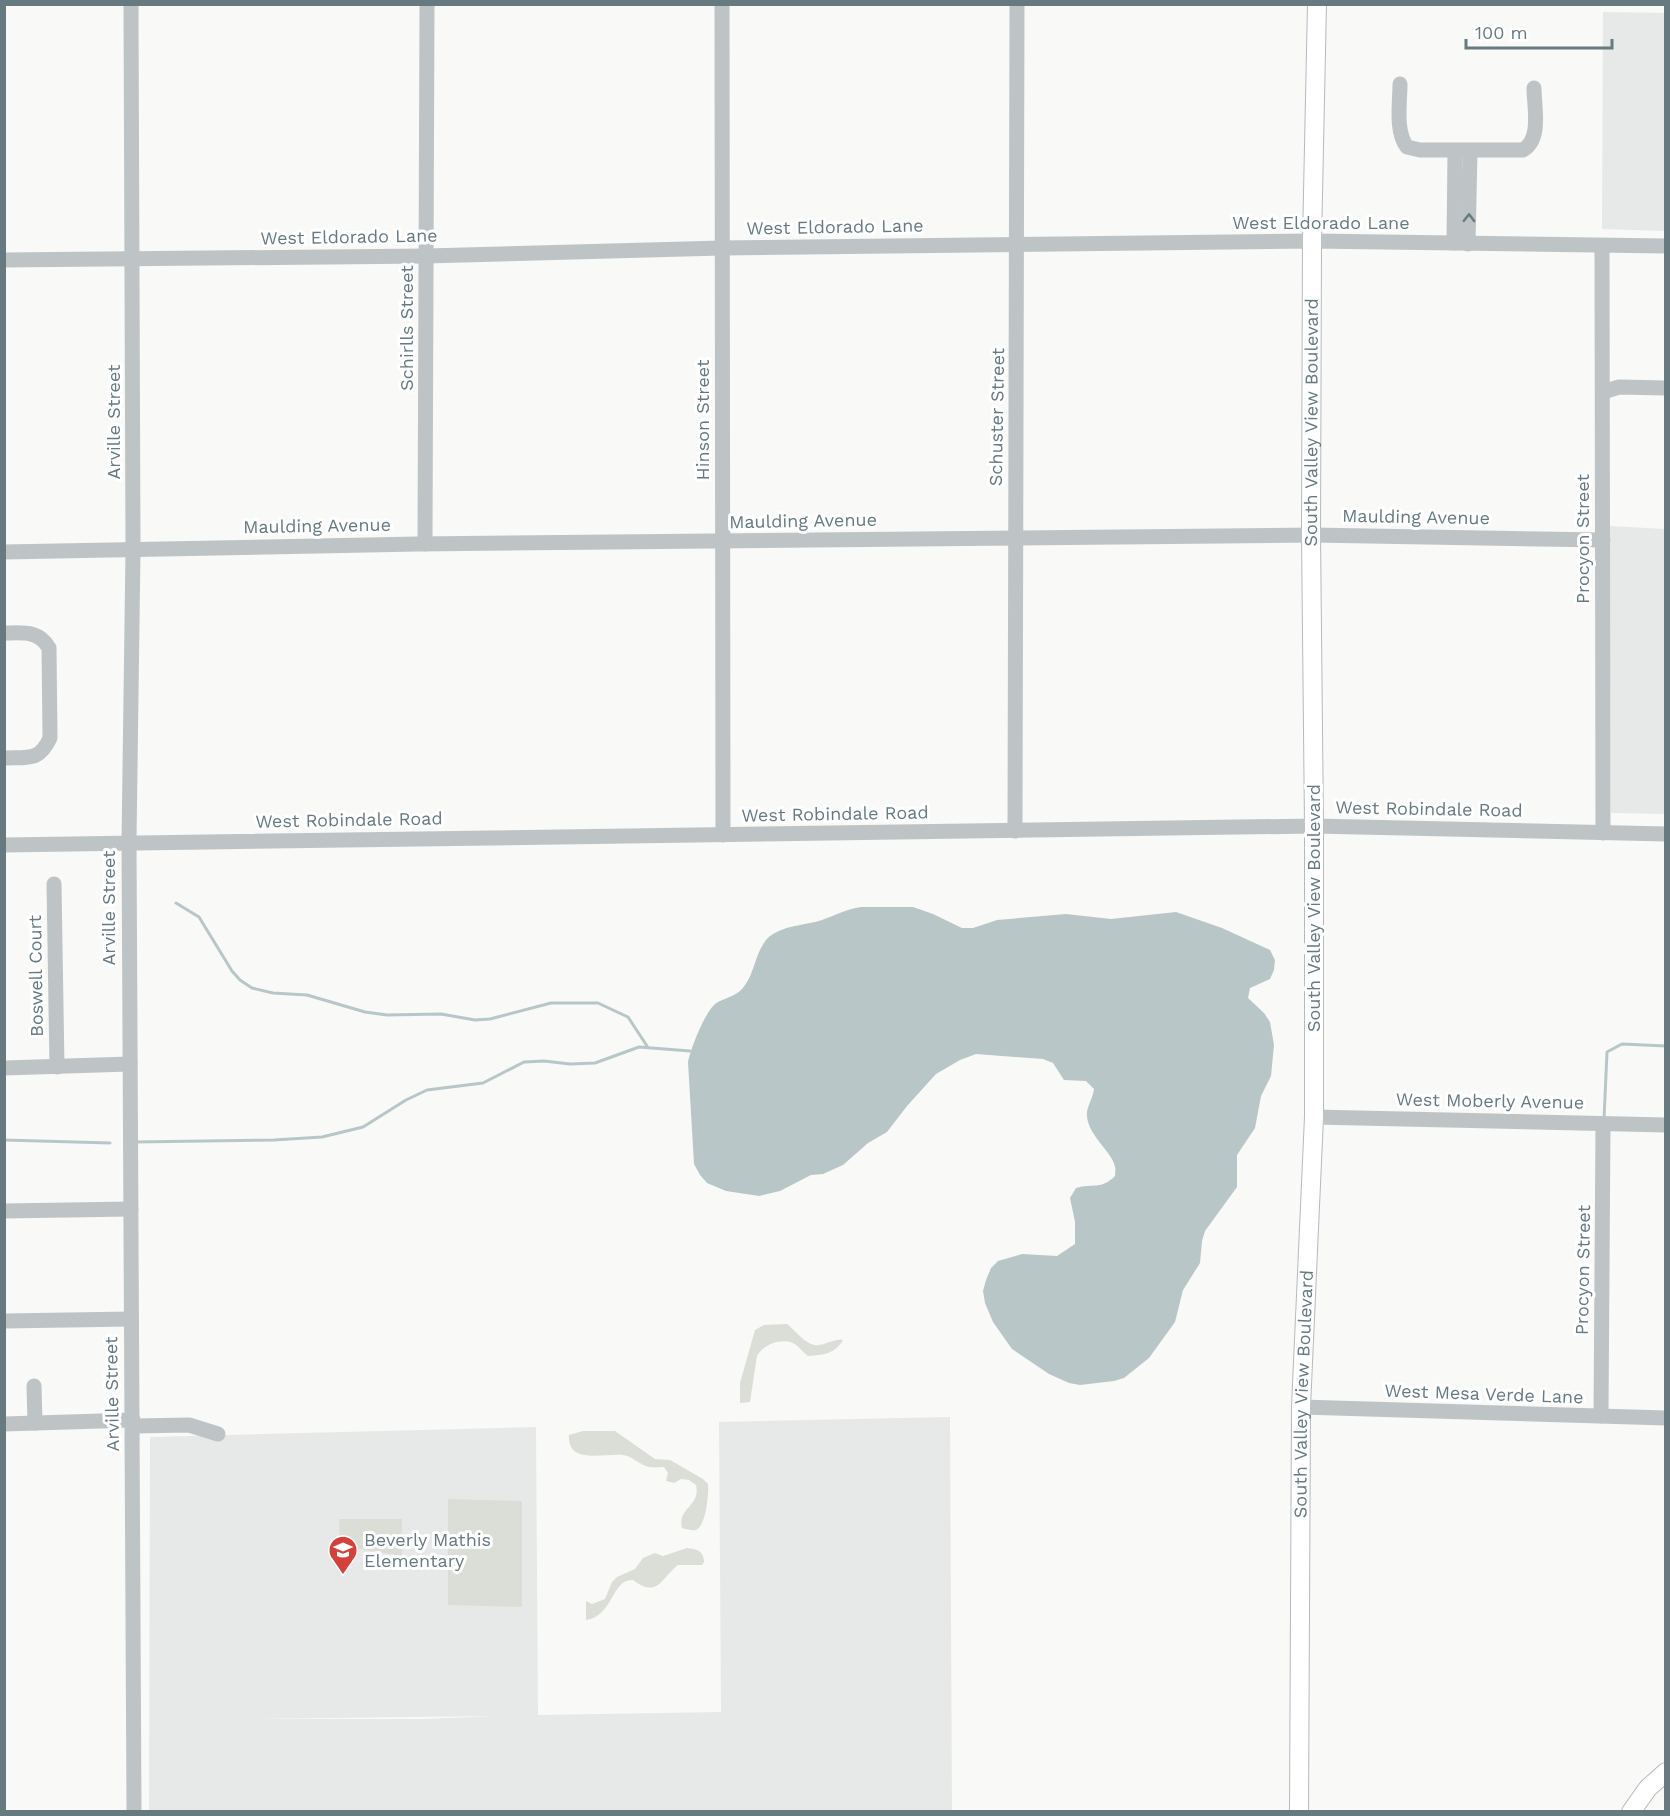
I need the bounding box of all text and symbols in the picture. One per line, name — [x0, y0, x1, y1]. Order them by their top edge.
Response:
scale bar — [1466, 12, 1612, 50]
text: 100 m — [1475, 22, 1528, 43]
street label: West Eldorado Lane — [1232, 212, 1410, 233]
one-way arrow — [1463, 213, 1475, 222]
street label: West Eldorado Lane — [746, 214, 924, 239]
street label: West Eldorado Lane — [260, 224, 438, 249]
street label: Schirlls Street — [396, 265, 417, 391]
street label: South Valley View Boulevard — [1300, 298, 1322, 547]
street label: Schuster Street — [985, 347, 1008, 486]
street label: Hinson Street — [692, 359, 713, 480]
street label: Arville Street — [103, 364, 124, 480]
street label: Procyon Street — [1572, 473, 1593, 604]
street label: Maulding Avenue — [1342, 505, 1490, 528]
street label: Maulding Avenue — [729, 509, 877, 532]
street label: Maulding Avenue — [243, 514, 391, 537]
street label: South Valley View Boulevard — [1303, 784, 1324, 1032]
street label: West Robindale Road — [1335, 796, 1523, 821]
street label: West Robindale Road — [741, 801, 929, 826]
street label: West Robindale Road — [255, 807, 443, 832]
street label: Arville Street — [98, 850, 119, 966]
street label: Boswell Court — [24, 914, 47, 1037]
street label: West Moberly Avenue — [1396, 1088, 1584, 1113]
street label: Procyon Street — [1571, 1204, 1594, 1335]
street label: South Valley View Boulevard — [1289, 1269, 1317, 1518]
street label: Arville Street — [100, 1336, 123, 1452]
street label: West Mesa Verde Lane — [1384, 1380, 1584, 1407]
place label: Beverly Mathis Elementary — [364, 1529, 491, 1571]
school or university icon: Beverly Mathis Elementary — [327, 1534, 359, 1576]

